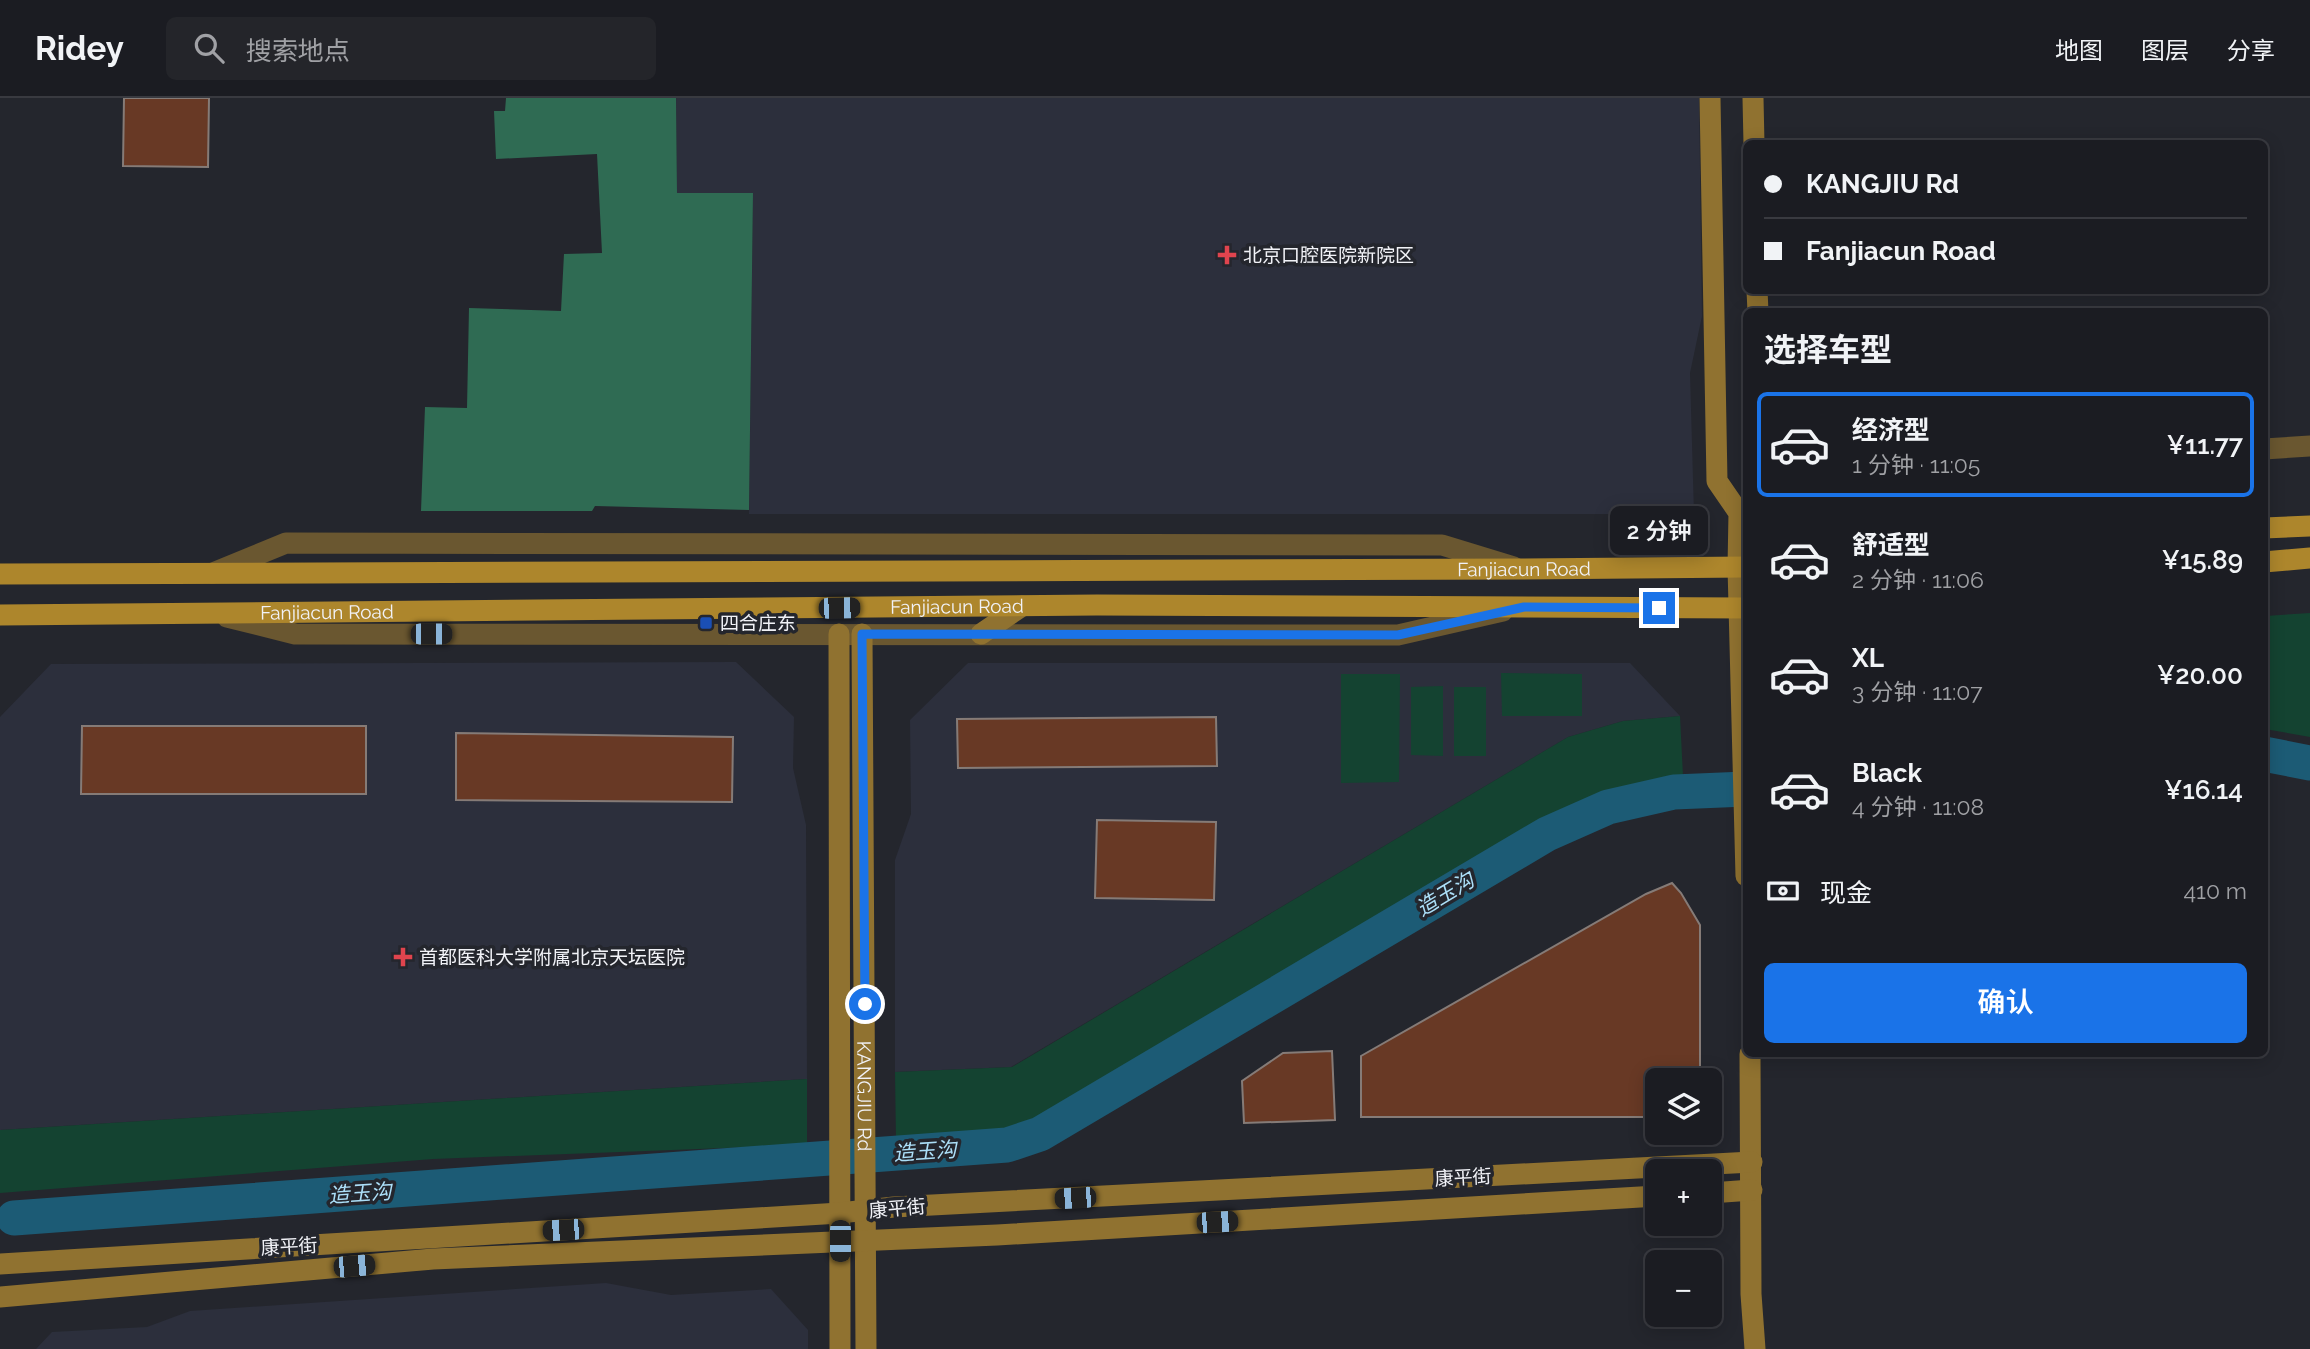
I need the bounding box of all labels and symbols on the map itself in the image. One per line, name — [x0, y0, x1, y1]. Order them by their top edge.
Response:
place label: 北京口腔医院新院区 — [1243, 244, 1414, 266]
marker: 北京口腔医院新院区 — [1217, 245, 1237, 265]
callout: 2 分钟 — [1610, 506, 1708, 556]
street label: Fanjiacun Road — [1457, 557, 1591, 580]
route end — [1643, 592, 1675, 624]
street label: Fanjiacun Road — [890, 595, 1024, 618]
car — [818, 597, 861, 619]
street label: Fanjiacun Road — [260, 600, 394, 624]
place label: 四合庄东 — [720, 612, 796, 634]
marker: 四合庄东 — [698, 615, 714, 631]
car — [411, 624, 453, 645]
water label: 造玉沟 — [1412, 866, 1480, 921]
place label: 首都医科大学附属北京天坛医院 — [419, 946, 685, 968]
marker: 首都医科大学附属北京天坛医院 — [393, 947, 413, 967]
route start — [849, 988, 881, 1020]
street label: KANGJIU Rd — [853, 1041, 876, 1151]
water label: 造玉沟 — [893, 1136, 959, 1166]
street label: 康平街 — [1434, 1165, 1492, 1189]
water label: 造玉沟 — [328, 1178, 394, 1208]
car — [1054, 1186, 1097, 1210]
street label: 康平街 — [868, 1195, 926, 1221]
car — [1196, 1210, 1239, 1234]
car — [542, 1218, 585, 1242]
car — [830, 1220, 851, 1262]
street label: 康平街 — [260, 1234, 318, 1258]
car — [333, 1254, 376, 1278]

